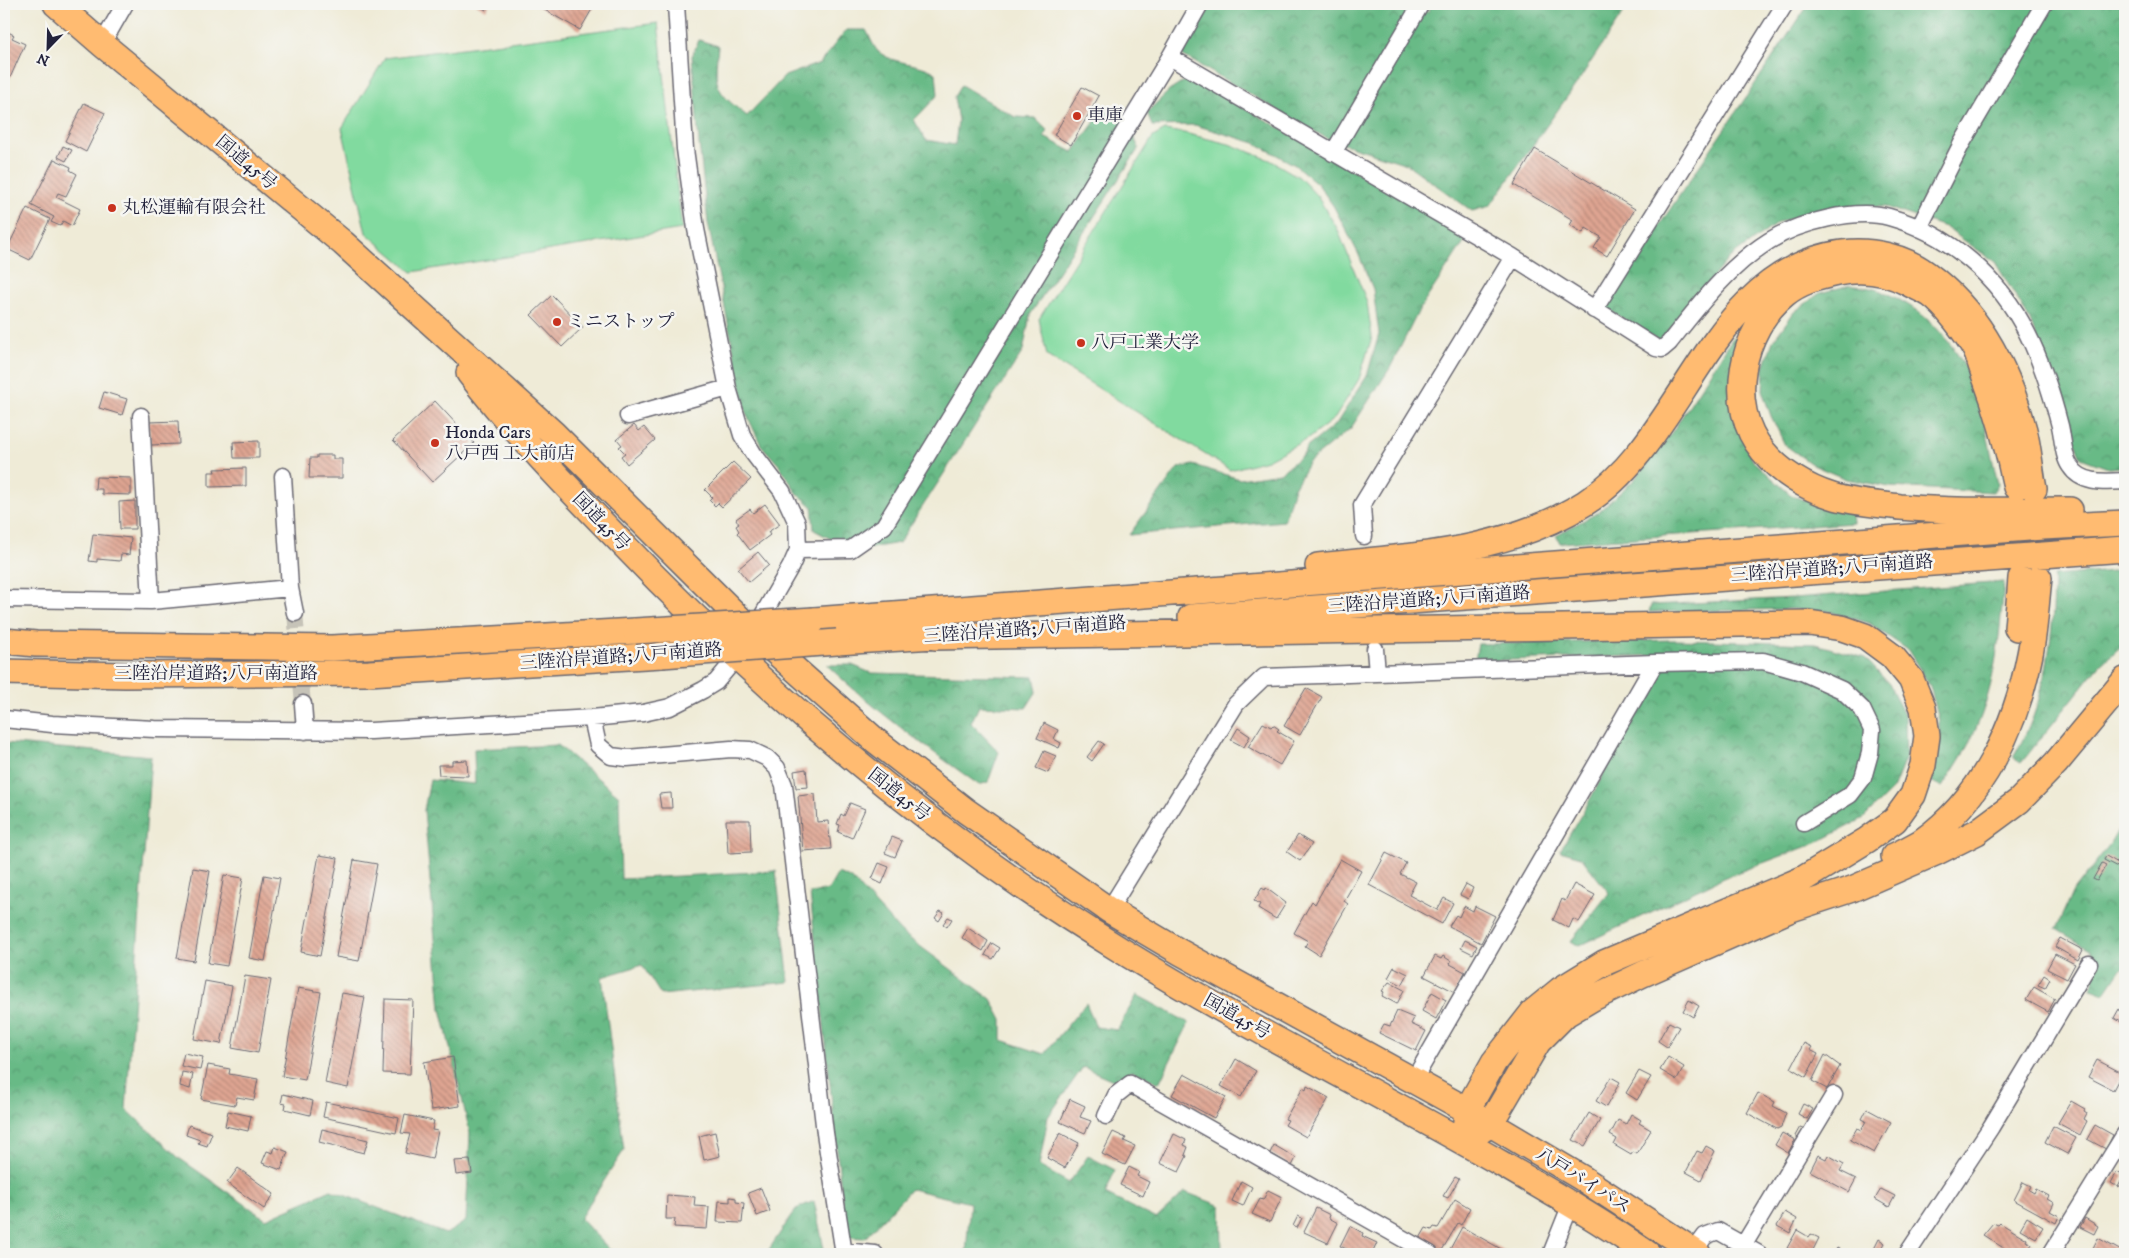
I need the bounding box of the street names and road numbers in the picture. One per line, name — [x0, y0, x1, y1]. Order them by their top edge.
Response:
street label: 国道45号 — [211, 131, 281, 195]
street label: 国道45号 — [568, 488, 634, 556]
street label: 三陸沿岸道路;八戸南道路 — [1730, 551, 1934, 587]
street label: 三陸沿岸道路;八戸南道路 — [1327, 582, 1531, 618]
street label: 三陸沿岸道路;八戸南道路 — [923, 612, 1127, 648]
street label: 三陸沿岸道路;八戸南道路 — [519, 639, 723, 675]
street label: 三陸沿岸道路;八戸南道路 — [114, 663, 318, 685]
street label: 国道45号 — [863, 764, 935, 826]
street label: 国道45号 — [1200, 990, 1274, 1044]
street label: 八戸バイパス — [1532, 1143, 1634, 1219]

